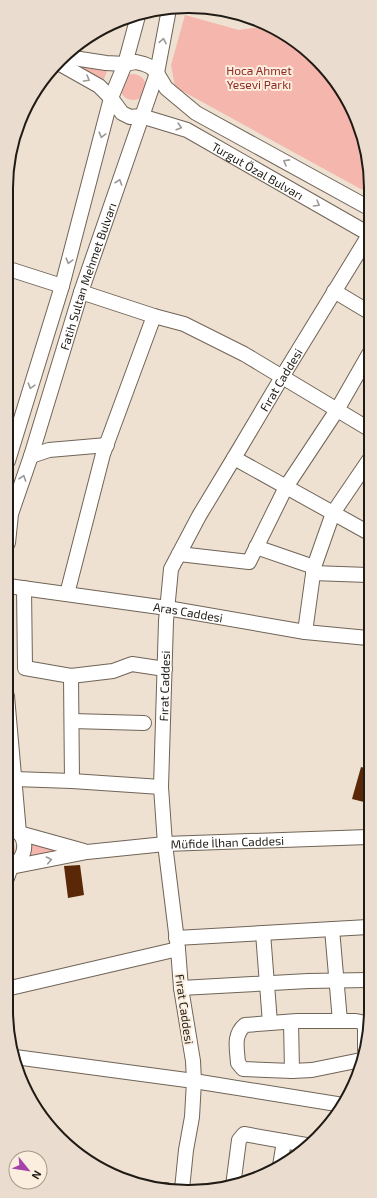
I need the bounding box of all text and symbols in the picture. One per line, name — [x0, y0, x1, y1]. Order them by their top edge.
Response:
one-way arrow — [158, 38, 166, 44]
park label: Hoca Ahmet Yesevi Parkı — [226, 63, 292, 91]
one-way arrow — [83, 75, 90, 82]
one-way arrow — [175, 122, 182, 131]
one-way arrow — [98, 132, 106, 139]
street label: Turgut Özal Bulvarı — [209, 139, 306, 202]
one-way arrow — [283, 160, 290, 167]
one-way arrow — [114, 178, 123, 185]
one-way arrow — [312, 200, 320, 207]
street label: Fatih Sultan Mehmet Bulvarı — [57, 201, 119, 352]
one-way arrow — [65, 258, 73, 264]
street label: Fırat Caddesi — [256, 346, 305, 414]
one-way arrow — [27, 382, 36, 389]
one-way arrow — [18, 475, 27, 482]
street label: Aras Caddesi — [152, 599, 224, 625]
street label: Fırat Caddesi — [156, 650, 172, 721]
street label: Müfide İlhan Caddesi — [170, 833, 284, 851]
one-way arrow — [45, 856, 52, 864]
street label: Fırat Caddesi — [173, 973, 197, 1045]
north arrow — [8, 1150, 48, 1190]
text: N — [29, 1169, 45, 1182]

